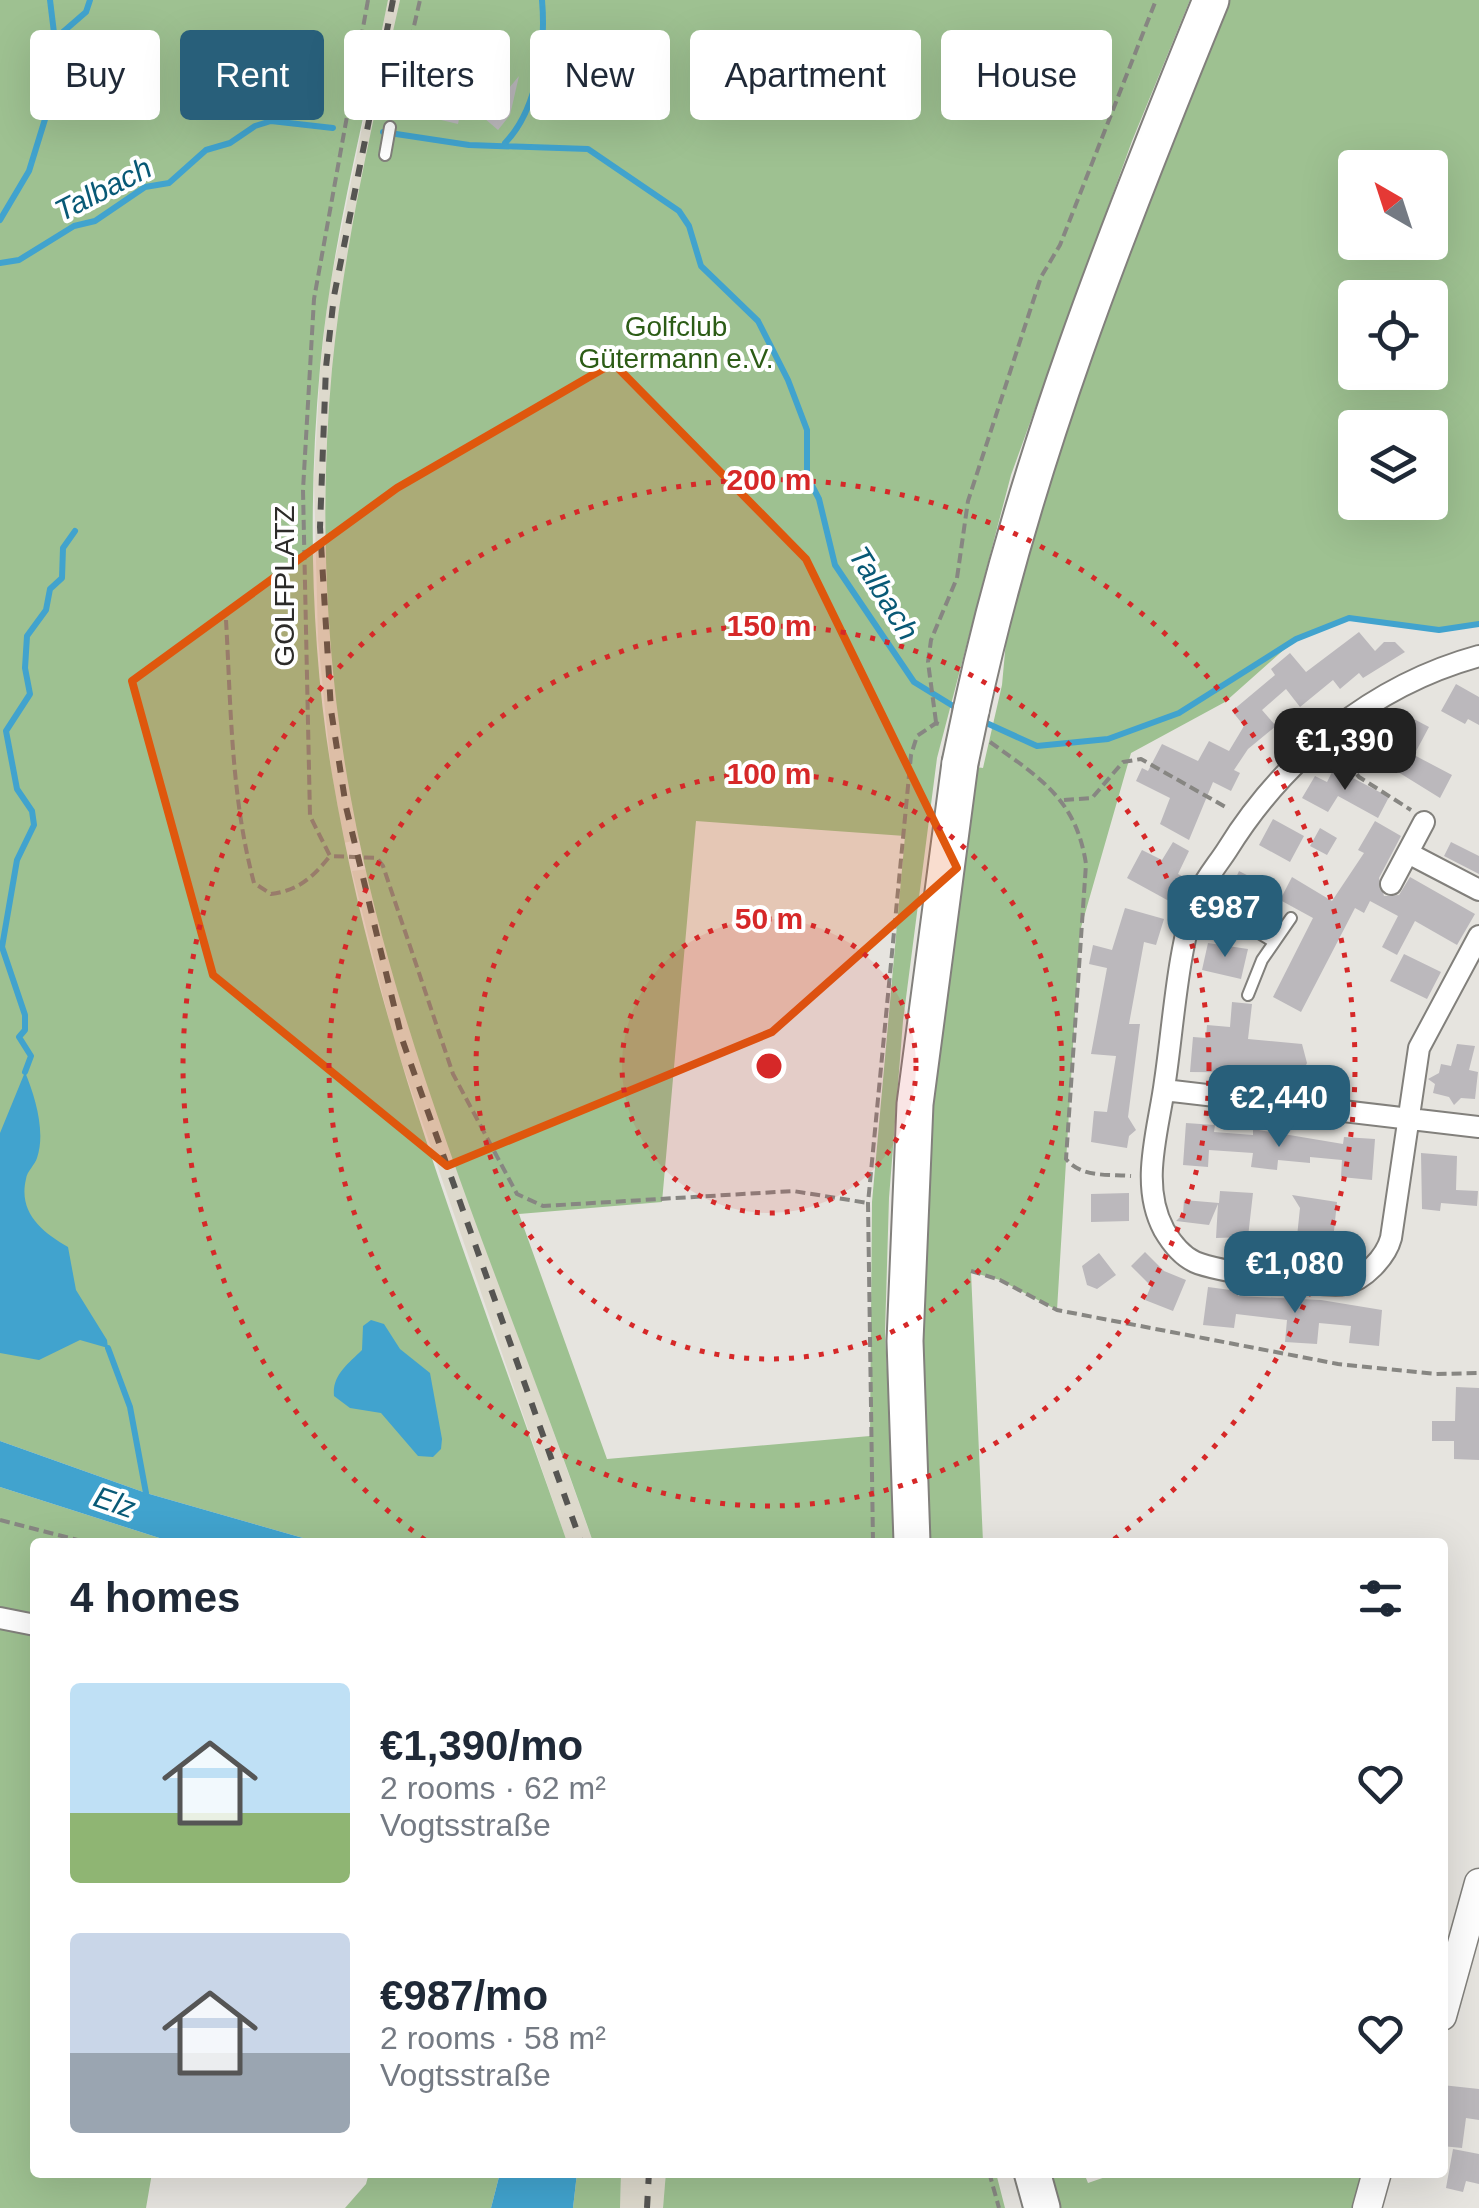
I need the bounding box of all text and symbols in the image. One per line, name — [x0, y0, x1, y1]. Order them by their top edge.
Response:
chip: Buy — [30, 30, 160, 120]
chip: Rent — [180, 30, 324, 120]
chip: Filters — [344, 30, 510, 120]
chip: New — [530, 30, 670, 120]
chip: Apartment — [690, 30, 921, 120]
chip: House — [941, 30, 1112, 120]
north arrow — [1338, 150, 1448, 260]
map controls — [1338, 150, 1448, 520]
water label: Talbach — [49, 151, 157, 227]
button: locate — [1338, 280, 1448, 390]
park label: Golfclub Gütermann e.V. — [578, 311, 774, 374]
button: layers — [1338, 410, 1448, 520]
text: 200 m — [726, 463, 812, 496]
street label: GOLFPLATZ — [269, 505, 300, 667]
water label: Talbach — [842, 540, 926, 646]
text: 150 m — [726, 609, 812, 642]
pin: €1,390 — [1264, 708, 1426, 793]
text: €1,390 — [1296, 722, 1394, 758]
text: 100 m — [726, 757, 812, 790]
pin: €987 — [1166, 875, 1284, 960]
text: €987 — [1189, 889, 1261, 925]
text: 50 m — [735, 902, 803, 935]
centre of rings — [751, 1048, 787, 1084]
pin: €2,440 — [1198, 1065, 1360, 1150]
text: €2,440 — [1230, 1079, 1328, 1115]
pin: €1,080 — [1214, 1231, 1376, 1316]
text: €1,080 — [1246, 1245, 1344, 1281]
water label: Elz — [90, 1480, 140, 1524]
icon: filters — [1353, 1571, 1408, 1626]
text: 4 homes — [70, 1574, 240, 1621]
text: €1,390/mo — [380, 1722, 583, 1769]
icon: home — [150, 1723, 270, 1843]
icon: heart — [1353, 1756, 1408, 1811]
text: 2 rooms · 62 m² — [380, 1770, 606, 1806]
text: Vogtsstraße — [380, 1807, 551, 1843]
text: €987/mo — [380, 1972, 548, 2019]
icon: home — [150, 1973, 270, 2093]
icon: heart — [1353, 2006, 1408, 2061]
text: 2 rooms · 58 m² — [380, 2020, 606, 2056]
text: Vogtsstraße — [380, 2057, 551, 2093]

